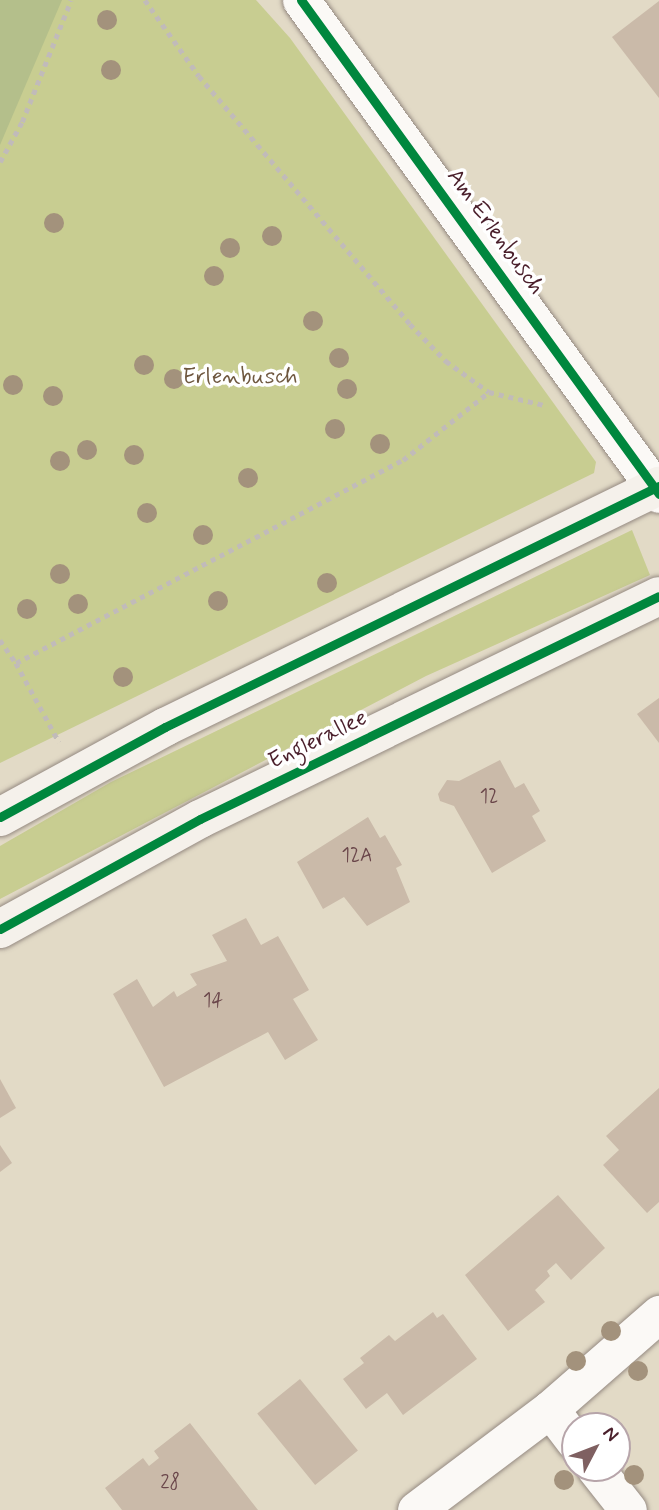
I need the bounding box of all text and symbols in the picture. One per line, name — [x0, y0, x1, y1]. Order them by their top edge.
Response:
street label: Am Erlenbusch — [438, 161, 552, 303]
park label: Erlenbusch — [182, 363, 298, 391]
street label: Englerallee — [264, 704, 372, 776]
house number: 12 — [480, 786, 498, 808]
house number: 12A — [342, 845, 372, 867]
house number: 14 — [203, 990, 223, 1012]
north arrow — [561, 1412, 631, 1482]
text: N — [597, 1421, 624, 1447]
house number: 28 — [160, 1472, 180, 1494]

